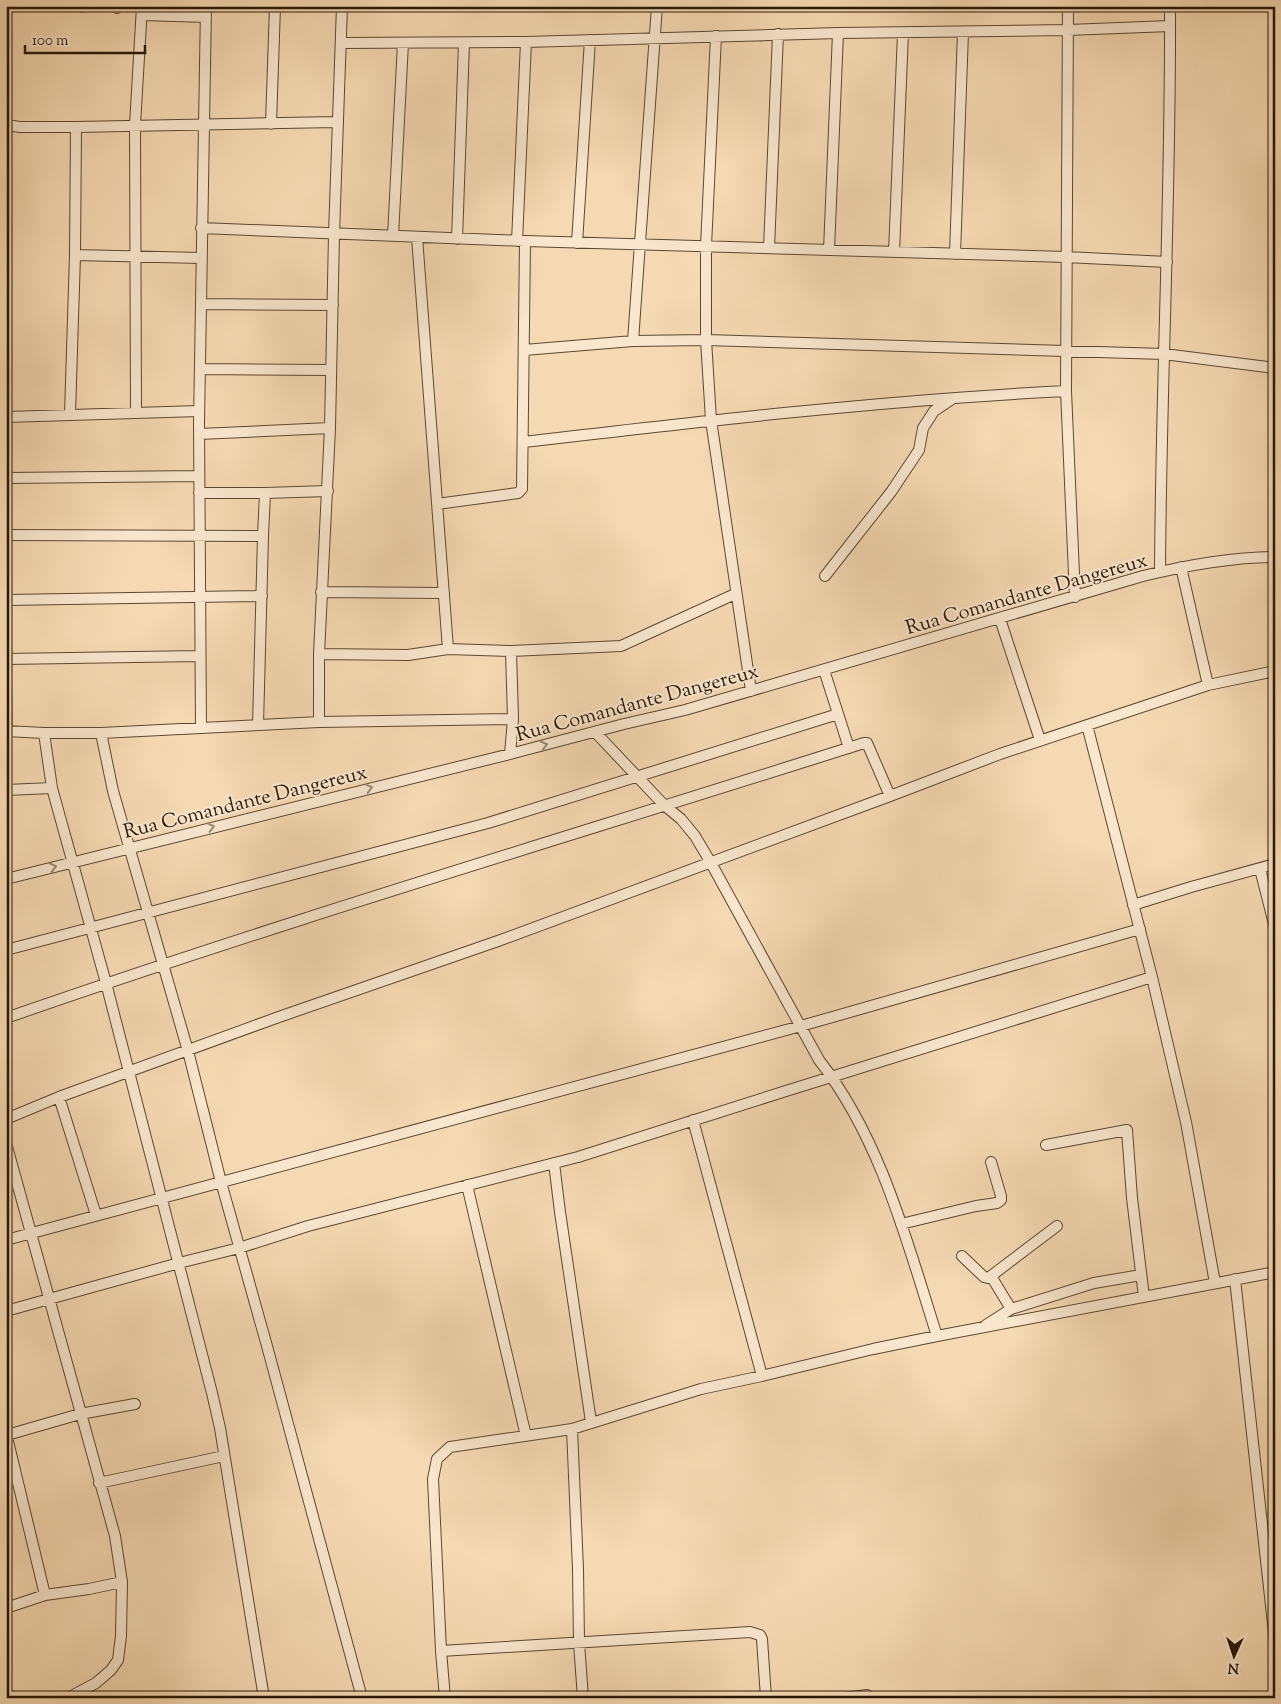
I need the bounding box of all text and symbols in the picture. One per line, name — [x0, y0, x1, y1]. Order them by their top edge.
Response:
scale bar — [25, 22, 145, 54]
text: 100 m — [32, 31, 69, 52]
street label: Rua Comandante Dangereux — [902, 547, 1151, 644]
street label: Rua Comandante Dangereux — [513, 658, 762, 751]
one-way arrow — [539, 740, 548, 751]
street label: Rua Comandante Dangereux — [121, 759, 371, 848]
one-way arrow — [364, 783, 373, 794]
one-way arrow — [207, 822, 216, 833]
one-way arrow — [49, 862, 57, 872]
north arrow — [1208, 1632, 1258, 1682]
text: N — [1227, 1657, 1240, 1677]

